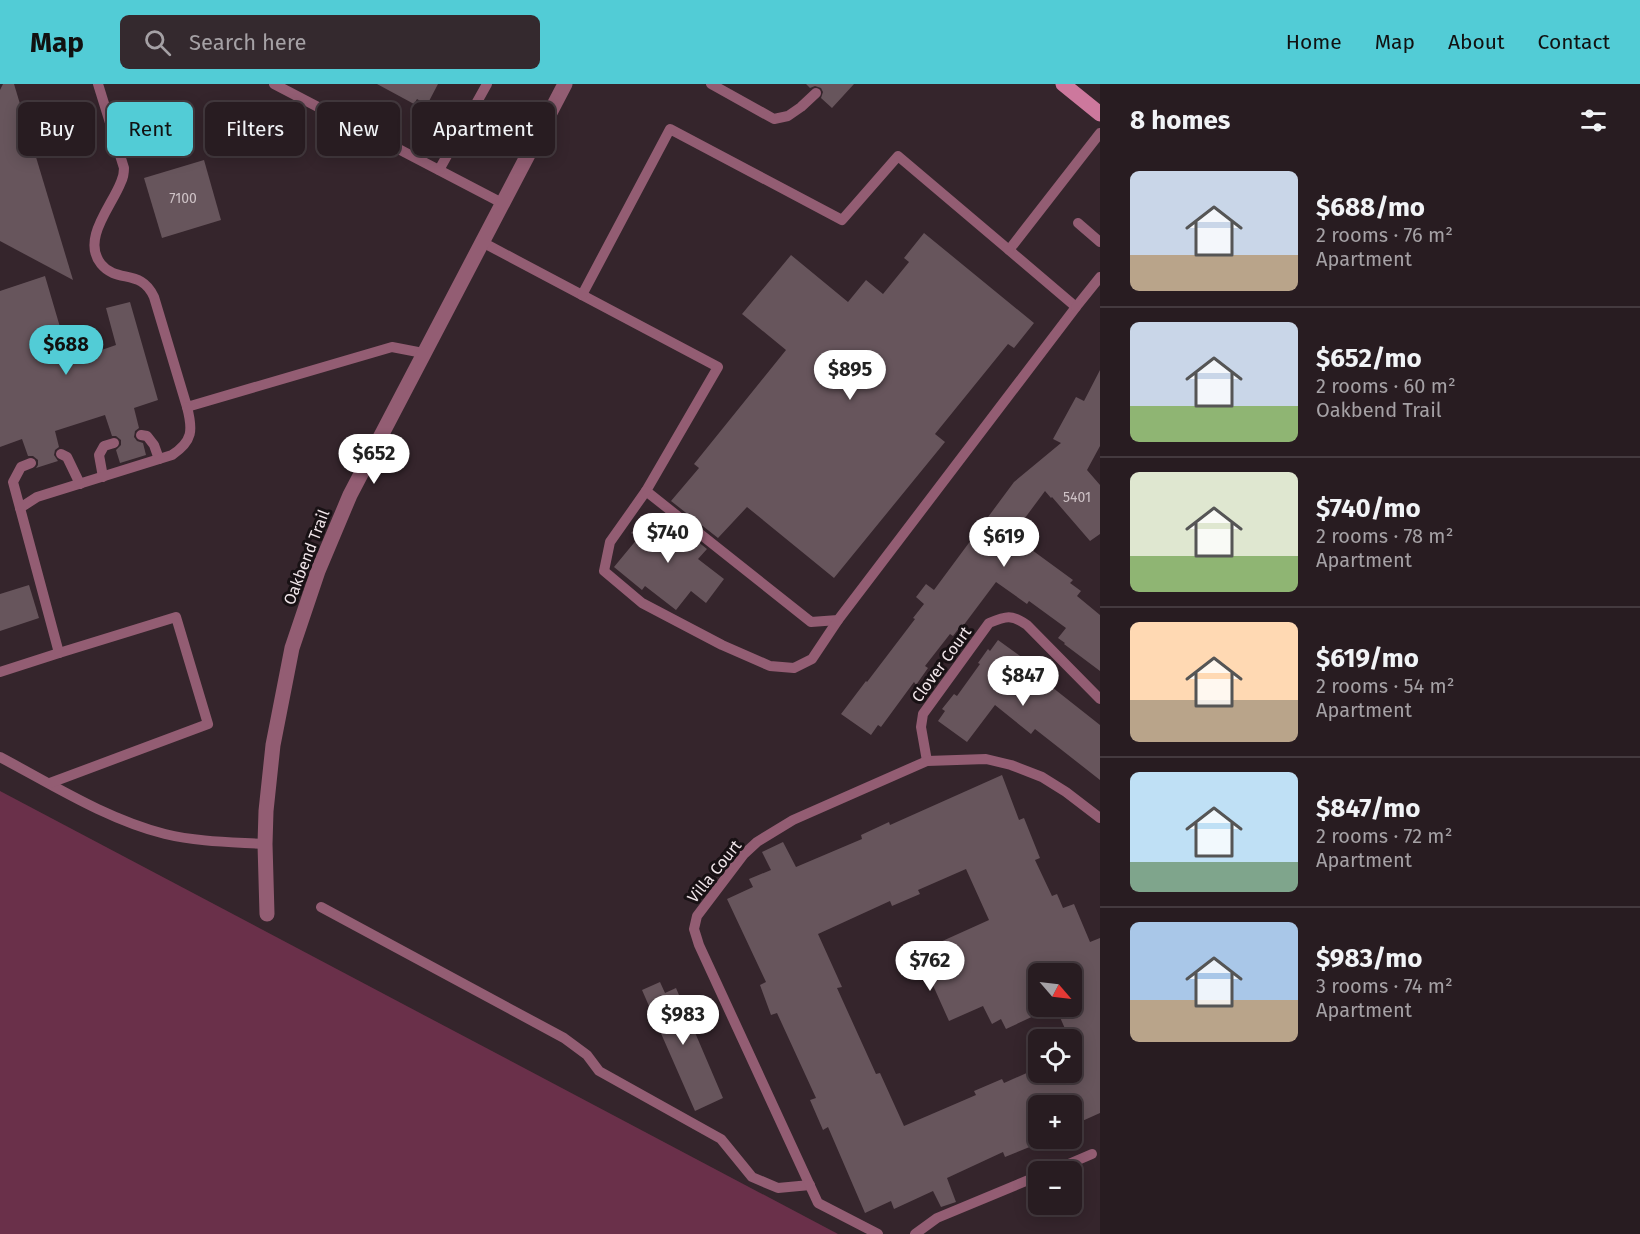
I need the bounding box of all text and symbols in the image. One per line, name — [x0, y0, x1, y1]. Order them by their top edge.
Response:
search box — [120, 15, 540, 69]
text: Map — [30, 26, 84, 59]
icon: search — [141, 26, 174, 59]
text: Search here — [189, 29, 307, 56]
text: Home — [1286, 29, 1342, 55]
text: Map — [1375, 29, 1415, 55]
text: About — [1448, 29, 1505, 55]
text: Contact — [1538, 29, 1610, 55]
chip: Buy — [18, 102, 95, 156]
chip: Rent — [107, 102, 193, 156]
chip: Filters — [205, 102, 305, 156]
chip: New — [317, 102, 400, 156]
chip: Apartment — [412, 102, 555, 156]
icon: filters — [1577, 104, 1610, 137]
text: 8 homes — [1130, 105, 1230, 136]
house number: 7100 — [169, 190, 197, 207]
text: $688/mo — [1316, 192, 1425, 223]
icon: home — [1178, 195, 1250, 267]
text: 2 rooms · 76 m² — [1316, 223, 1453, 247]
text: Apartment — [1316, 247, 1412, 271]
pin: $688 — [30, 325, 102, 376]
text: $688 — [43, 332, 89, 356]
text: $652/mo — [1316, 343, 1422, 374]
icon: home — [1178, 346, 1250, 418]
pin: $895 — [814, 350, 886, 401]
text: $895 — [828, 357, 872, 381]
text: 2 rooms · 60 m² — [1316, 374, 1456, 398]
text: Oakbend Trail — [1316, 398, 1442, 422]
pin: $652 — [338, 434, 410, 485]
text: $652 — [353, 441, 395, 465]
house number: 5401 — [1063, 489, 1091, 506]
text: $740/mo — [1316, 493, 1421, 524]
icon: home — [1178, 496, 1250, 568]
street label: Oakbend Trail — [280, 507, 333, 608]
pin: $740 — [632, 513, 704, 564]
pin: $619 — [968, 517, 1040, 568]
text: $740 — [647, 520, 689, 544]
text: $619 — [983, 524, 1025, 548]
text: 2 rooms · 78 m² — [1316, 524, 1453, 548]
text: Apartment — [1316, 548, 1412, 572]
street label: Clover Court — [908, 623, 975, 706]
text: $619/mo — [1316, 643, 1419, 674]
icon: home — [1178, 646, 1250, 718]
pin: $847 — [987, 656, 1059, 707]
text: $847 — [1002, 663, 1044, 687]
text: 2 rooms · 54 m² — [1316, 674, 1455, 698]
text: Apartment — [1316, 698, 1412, 722]
text: $847/mo — [1316, 793, 1420, 824]
icon: home — [1178, 796, 1250, 868]
text: 2 rooms · 72 m² — [1316, 824, 1452, 848]
street label: Villa Court — [683, 836, 745, 906]
text: Apartment — [1316, 848, 1412, 872]
pin: $762 — [894, 941, 966, 992]
text: $983/mo — [1316, 943, 1422, 974]
icon: home — [1178, 946, 1250, 1018]
text: $762 — [910, 948, 950, 972]
north arrow — [1028, 963, 1082, 1017]
map controls — [1028, 963, 1082, 1215]
text: 3 rooms · 74 m² — [1316, 974, 1453, 998]
pin: $983 — [647, 995, 719, 1046]
text: Apartment — [1316, 998, 1412, 1022]
text: $983 — [661, 1002, 705, 1026]
button: locate — [1028, 1029, 1082, 1083]
button: + — [1028, 1095, 1082, 1149]
button: − — [1028, 1161, 1082, 1215]

